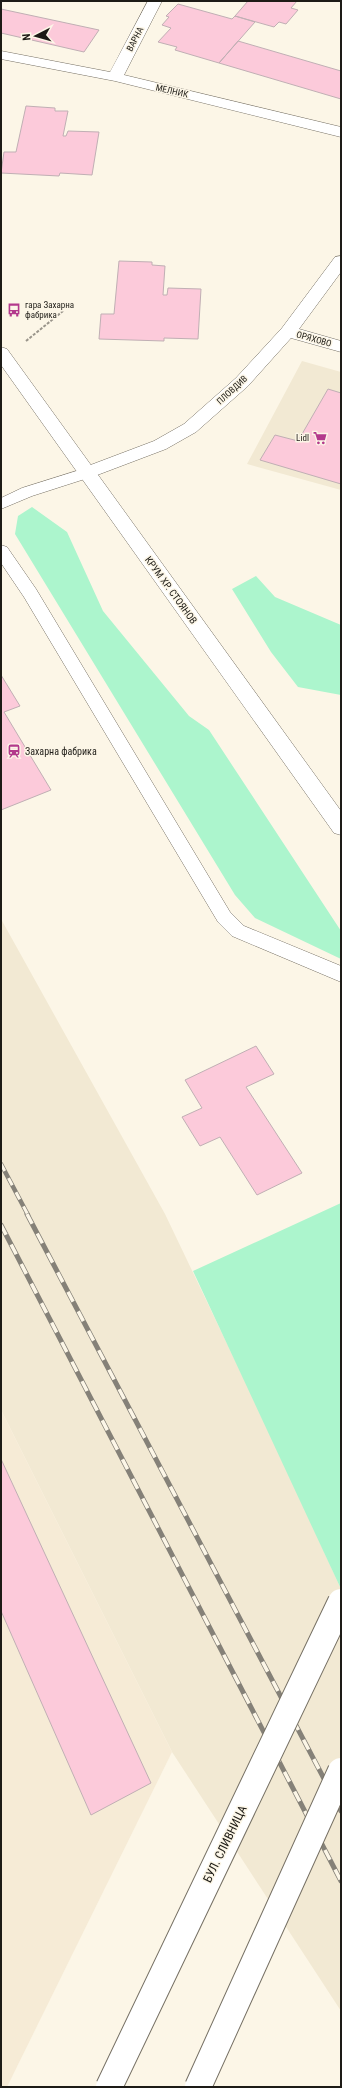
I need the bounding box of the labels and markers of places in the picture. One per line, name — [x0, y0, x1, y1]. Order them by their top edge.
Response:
place label: гара Захарна фабрика — [25, 300, 74, 320]
bus stop icon: гара Захарна фабрика — [6, 302, 22, 318]
supermarket icon: Lidl — [312, 430, 328, 446]
place label: Lidl — [296, 433, 309, 443]
station icon: Захарна фабрика — [6, 743, 22, 759]
place label: Захарна фабрика — [25, 746, 97, 757]

